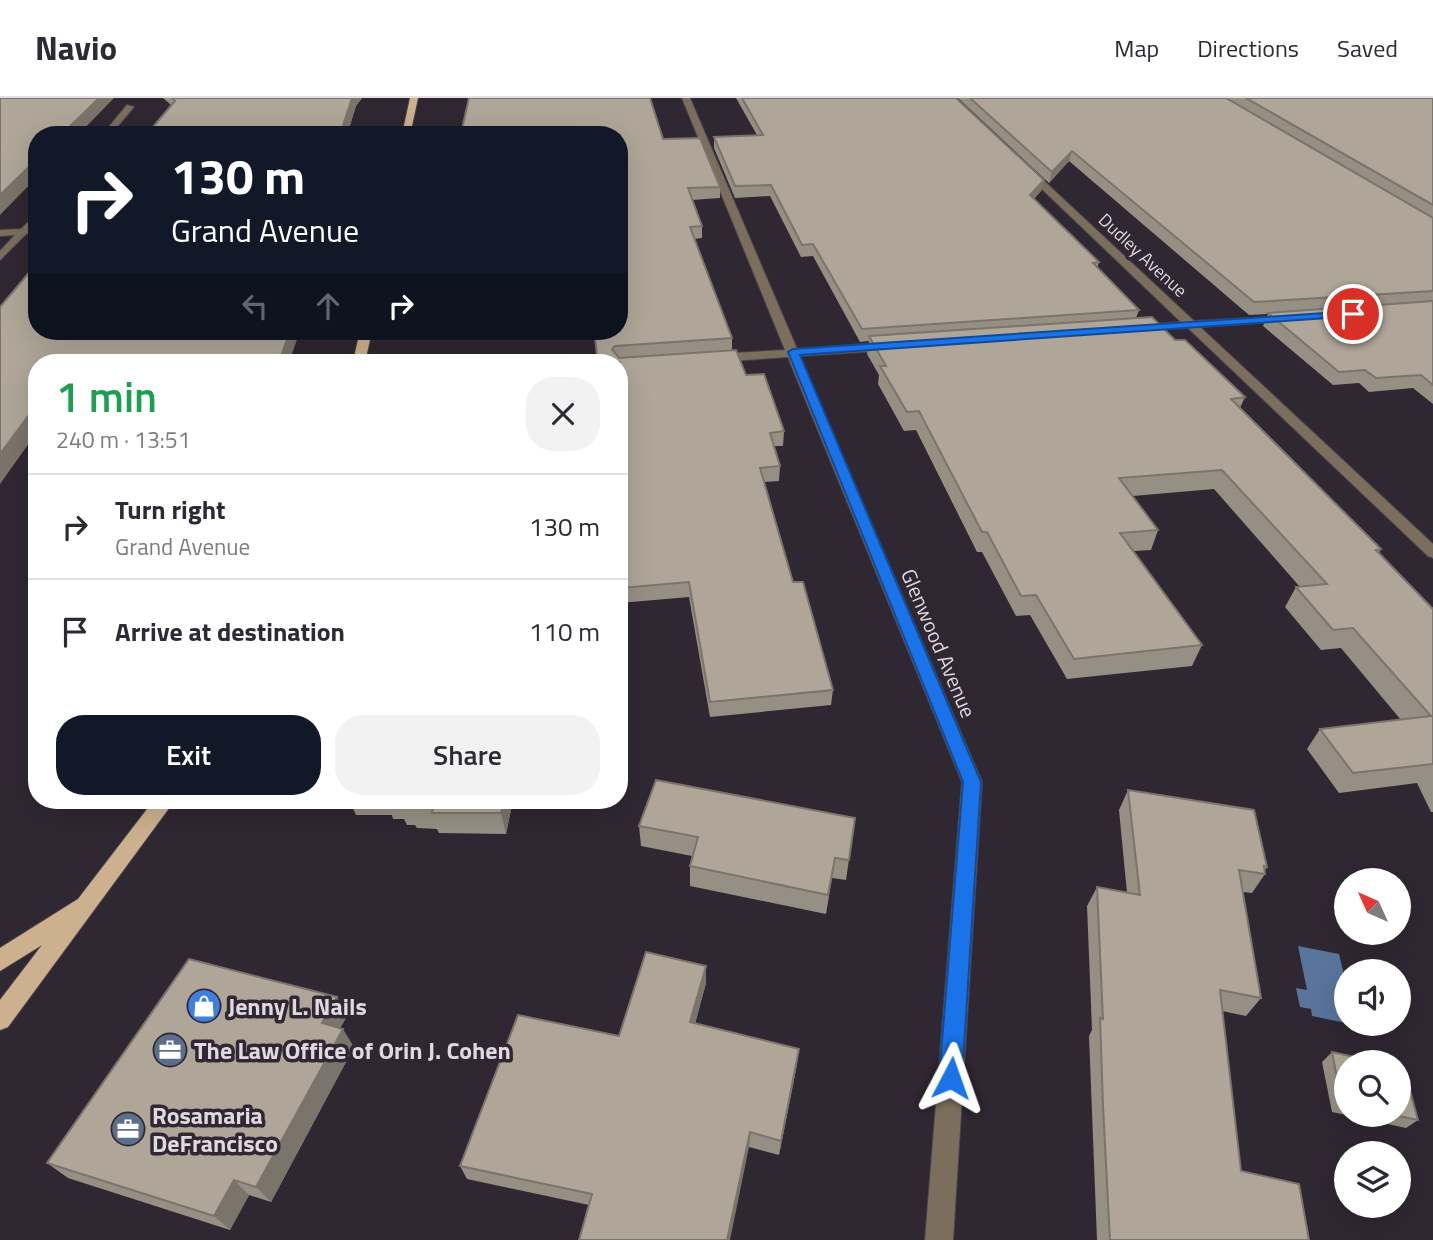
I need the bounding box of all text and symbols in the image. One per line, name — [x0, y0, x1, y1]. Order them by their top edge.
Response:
text: Navio — [35, 23, 117, 73]
text: Map — [1114, 30, 1159, 66]
text: Directions — [1197, 30, 1299, 66]
text: Saved — [1337, 30, 1398, 66]
text: 130 m — [171, 138, 305, 213]
icon: right — [56, 154, 147, 245]
text: Grand Avenue — [171, 206, 359, 254]
street label: Dudley Avenue — [1093, 207, 1193, 303]
pin — [1323, 284, 1383, 344]
icon: left — [236, 287, 274, 325]
icon: ahead — [309, 287, 347, 325]
icon: right — [382, 287, 420, 325]
icon: arrive — [1334, 295, 1372, 333]
text: 1 min — [56, 364, 157, 428]
button: close — [526, 377, 600, 451]
text: 240 m · 13:51 — [56, 422, 191, 457]
text: Turn right — [115, 490, 226, 529]
text: 130 m — [529, 507, 600, 546]
icon: right — [56, 508, 94, 546]
text: Grand Avenue — [115, 529, 250, 564]
street label: Glenwood Avenue — [893, 564, 985, 722]
text: Arrive at destination — [115, 612, 345, 651]
text: 110 m — [529, 612, 600, 651]
icon: arrive — [56, 613, 94, 651]
button: Exit — [56, 715, 321, 795]
button: Share — [335, 715, 600, 795]
north arrow — [1334, 868, 1410, 945]
map controls — [1334, 868, 1411, 1218]
button: sound — [1334, 959, 1411, 1036]
shop icon: Jenny L. Nails — [185, 987, 223, 1025]
place label: Jenny L. Nails — [228, 988, 367, 1024]
office icon: The Law Office of Orin J. Cohen — [151, 1031, 189, 1069]
place label: The Law Office of Orin J. Cohen — [194, 1032, 511, 1068]
position arrow — [914, 1041, 988, 1115]
button: search — [1334, 1050, 1411, 1127]
place label: Rosamaria DeFrancisco — [152, 1097, 278, 1161]
office icon: Rosamaria DeFrancisco — [109, 1110, 147, 1148]
button: layers — [1334, 1141, 1411, 1218]

